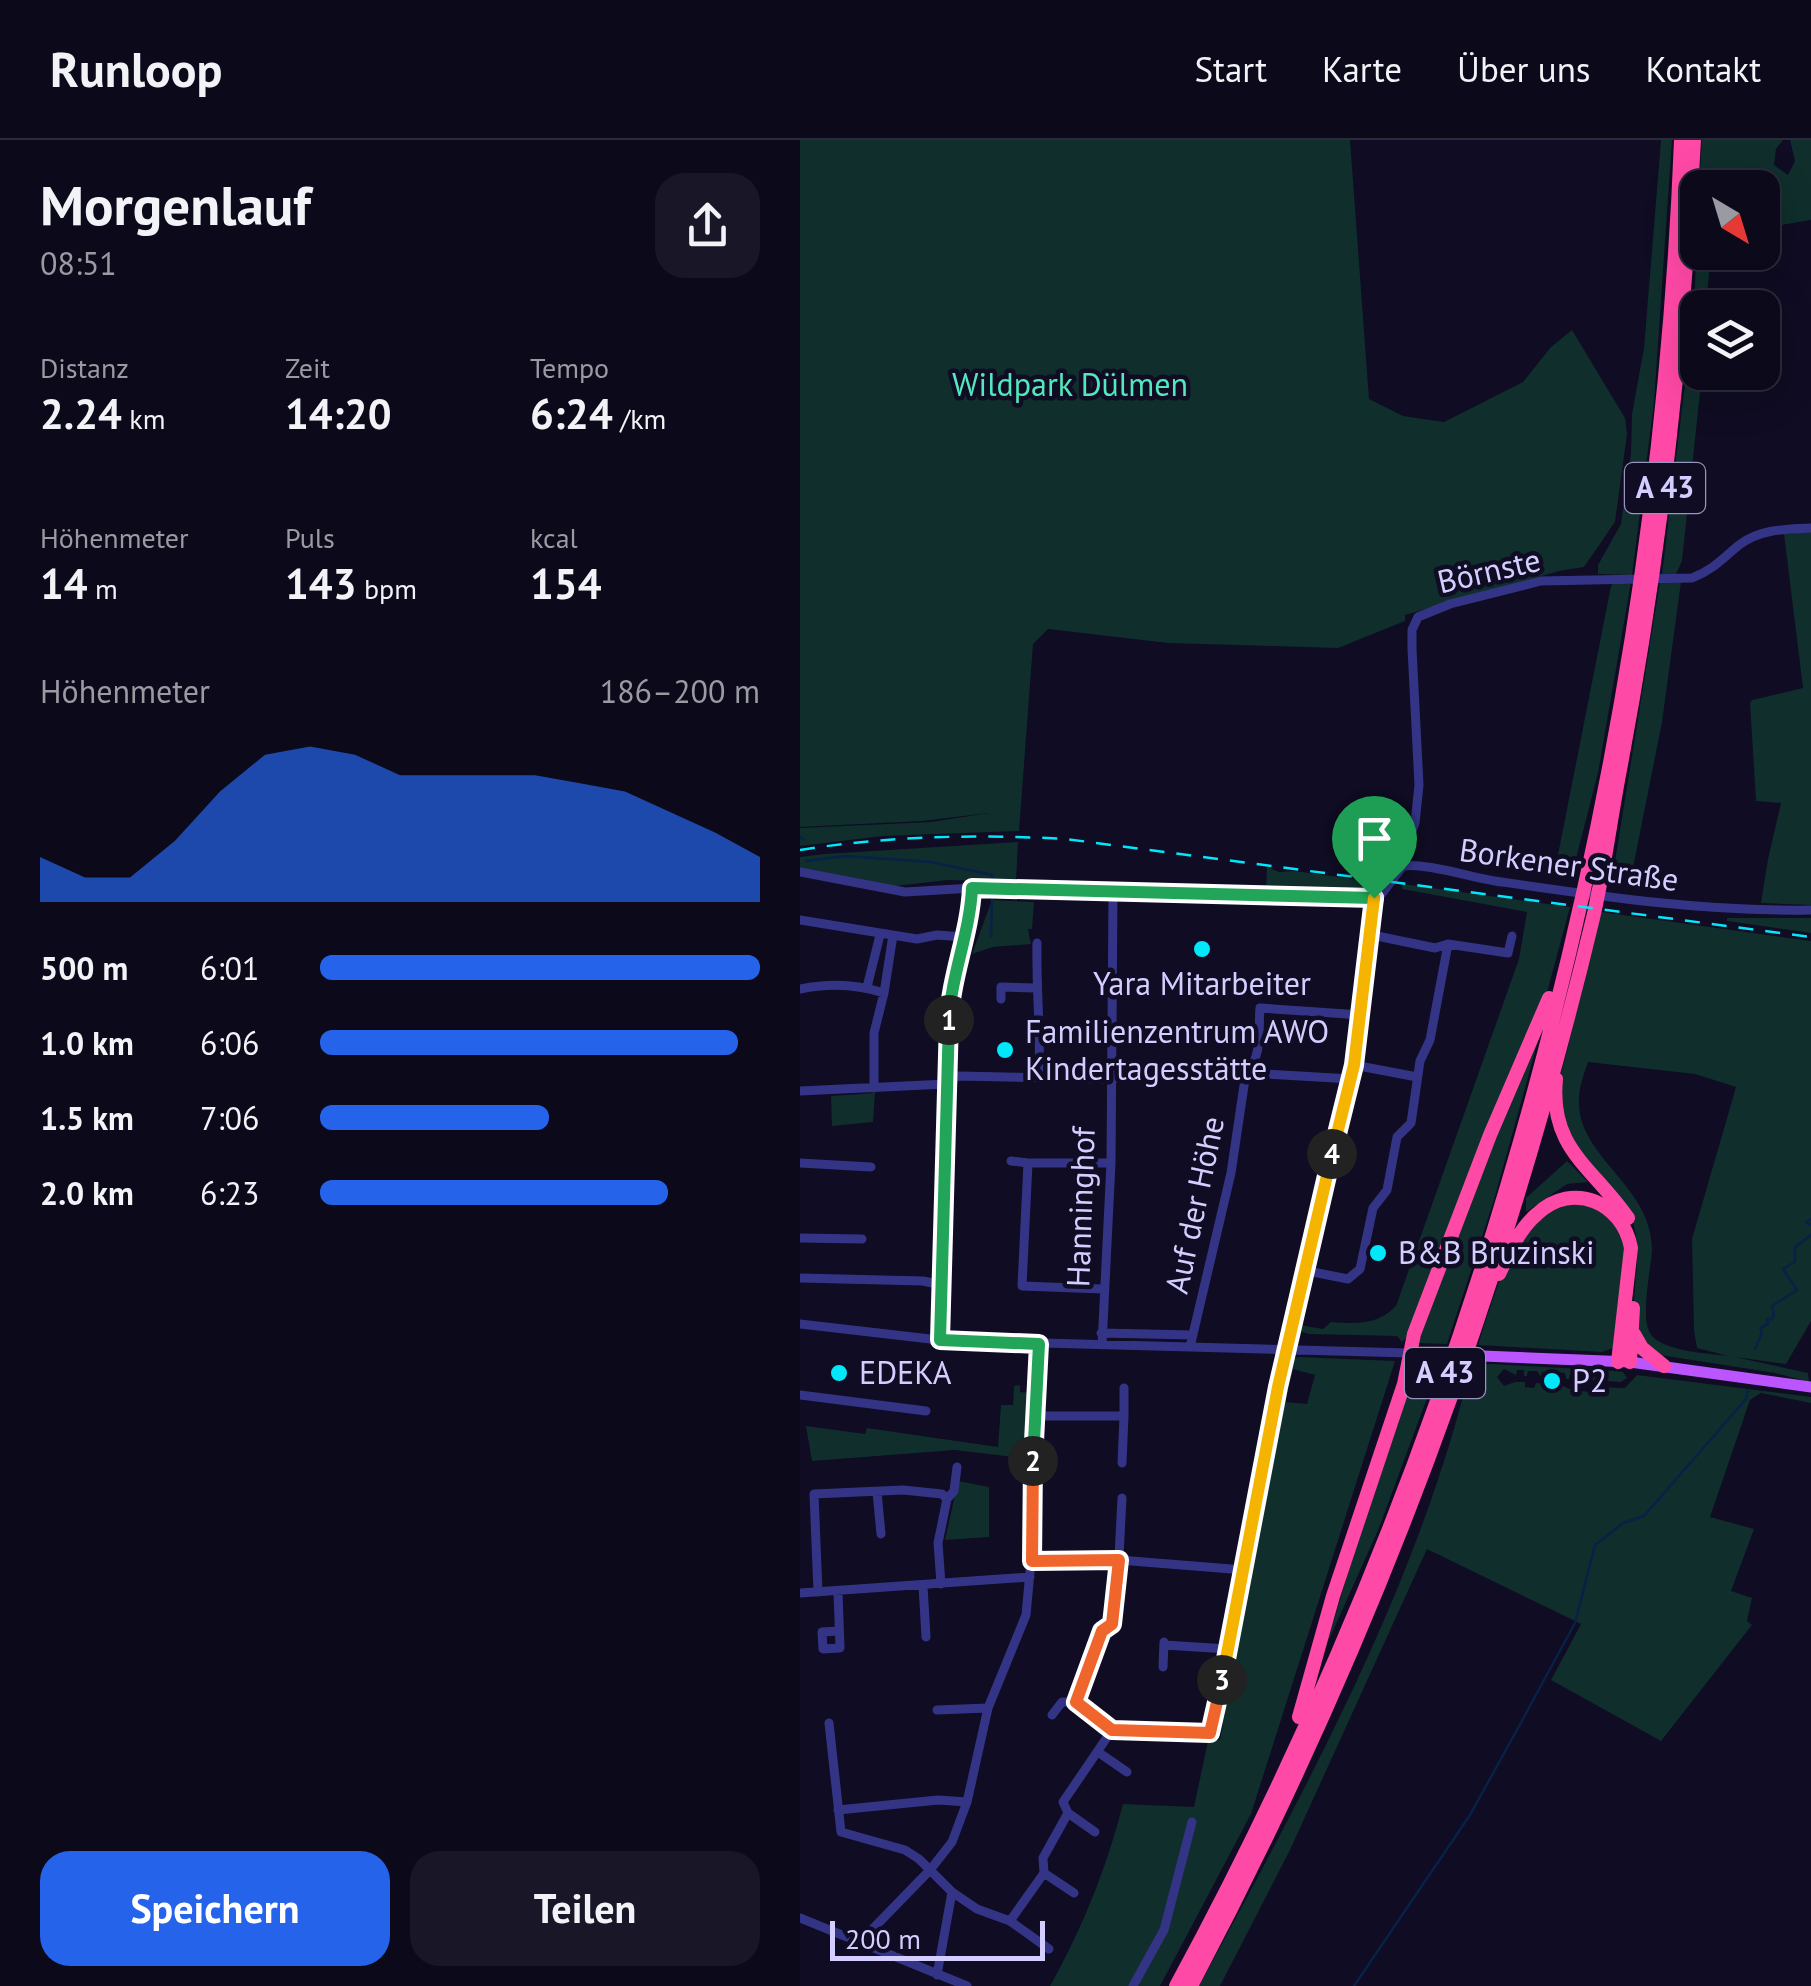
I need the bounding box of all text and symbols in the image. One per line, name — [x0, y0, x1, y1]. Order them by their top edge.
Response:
text: Runloop — [50, 38, 222, 100]
text: Start — [1194, 46, 1267, 92]
text: Karte — [1322, 46, 1402, 92]
text: Über uns — [1457, 46, 1591, 92]
text: Kontakt — [1646, 46, 1761, 92]
text: Morgenlauf — [40, 169, 311, 240]
north arrow — [1680, 170, 1780, 270]
map controls — [1680, 170, 1780, 390]
button: share — [655, 173, 760, 278]
text: 08:51 — [40, 242, 117, 284]
button: layers — [1680, 290, 1780, 390]
text: Distanz — [40, 349, 129, 386]
text: Zeit — [285, 349, 330, 386]
text: Tempo — [530, 349, 609, 386]
park label: Wildpark Dülmen — [952, 363, 1188, 405]
text: 2.24 — [40, 386, 122, 441]
text: 14:20 — [285, 386, 392, 441]
text: 6:24 — [530, 386, 613, 441]
text: km — [122, 400, 165, 437]
text: /km — [613, 400, 666, 437]
road number: A 43 — [1625, 463, 1705, 513]
text: Höhenmeter — [40, 519, 189, 556]
text: Puls — [285, 519, 335, 556]
text: kcal — [530, 519, 578, 556]
street label: Börnste — [1433, 538, 1544, 602]
text: 14 — [40, 556, 88, 611]
text: 143 — [285, 556, 356, 611]
text: 154 — [530, 556, 601, 611]
text: m — [88, 570, 118, 607]
text: bpm — [356, 570, 417, 607]
text: Höhenmeter — [40, 670, 210, 712]
text: 186–200 m — [600, 670, 760, 712]
pin — [1332, 796, 1417, 899]
icon: arrive — [1347, 811, 1402, 866]
street label: Borkener Straße — [1457, 828, 1681, 900]
marker: Yara Mitarbeiter — [1191, 938, 1213, 960]
text: 500 m — [40, 947, 128, 989]
text: 6:01 — [200, 947, 259, 989]
place label: Yara Mitarbeiter — [1093, 962, 1311, 1004]
pin: 1 — [924, 995, 974, 1045]
text: 1 — [941, 1001, 957, 1038]
place label: Familienzentrum AWO Kindertagesstätte — [1025, 1010, 1329, 1089]
text: 1.0 km — [40, 1022, 134, 1064]
text: 6:06 — [200, 1022, 259, 1064]
marker: Familienzentrum AWO Kindertagesstätte — [994, 1039, 1016, 1061]
text: 1.5 km — [40, 1097, 134, 1139]
text: 7:06 — [200, 1097, 259, 1139]
street label: Auf der Höhe — [1155, 1112, 1233, 1297]
street label: Hanninghof — [1056, 1124, 1104, 1288]
pin: 4 — [1307, 1129, 1357, 1179]
text: 4 — [1324, 1135, 1340, 1172]
text: 2.0 km — [40, 1172, 134, 1214]
text: 6:23 — [200, 1172, 259, 1214]
place label: B&B Bruzinski — [1398, 1231, 1595, 1273]
marker: B&B Bruzinski — [1367, 1242, 1389, 1264]
road number: A 43 — [1405, 1348, 1485, 1398]
place label: EDEKA — [859, 1351, 952, 1393]
place label: P2 — [1572, 1359, 1607, 1401]
marker: EDEKA — [828, 1362, 850, 1384]
marker: P2 — [1541, 1370, 1563, 1392]
pin: 2 — [1008, 1436, 1058, 1486]
text: 2 — [1025, 1442, 1041, 1479]
pin: 3 — [1197, 1655, 1247, 1705]
text: 3 — [1214, 1661, 1230, 1698]
button: Speichern — [40, 1851, 390, 1966]
button: Teilen — [410, 1851, 760, 1966]
scale bar — [830, 1916, 1045, 1960]
text: 200 m — [845, 1920, 921, 1957]

